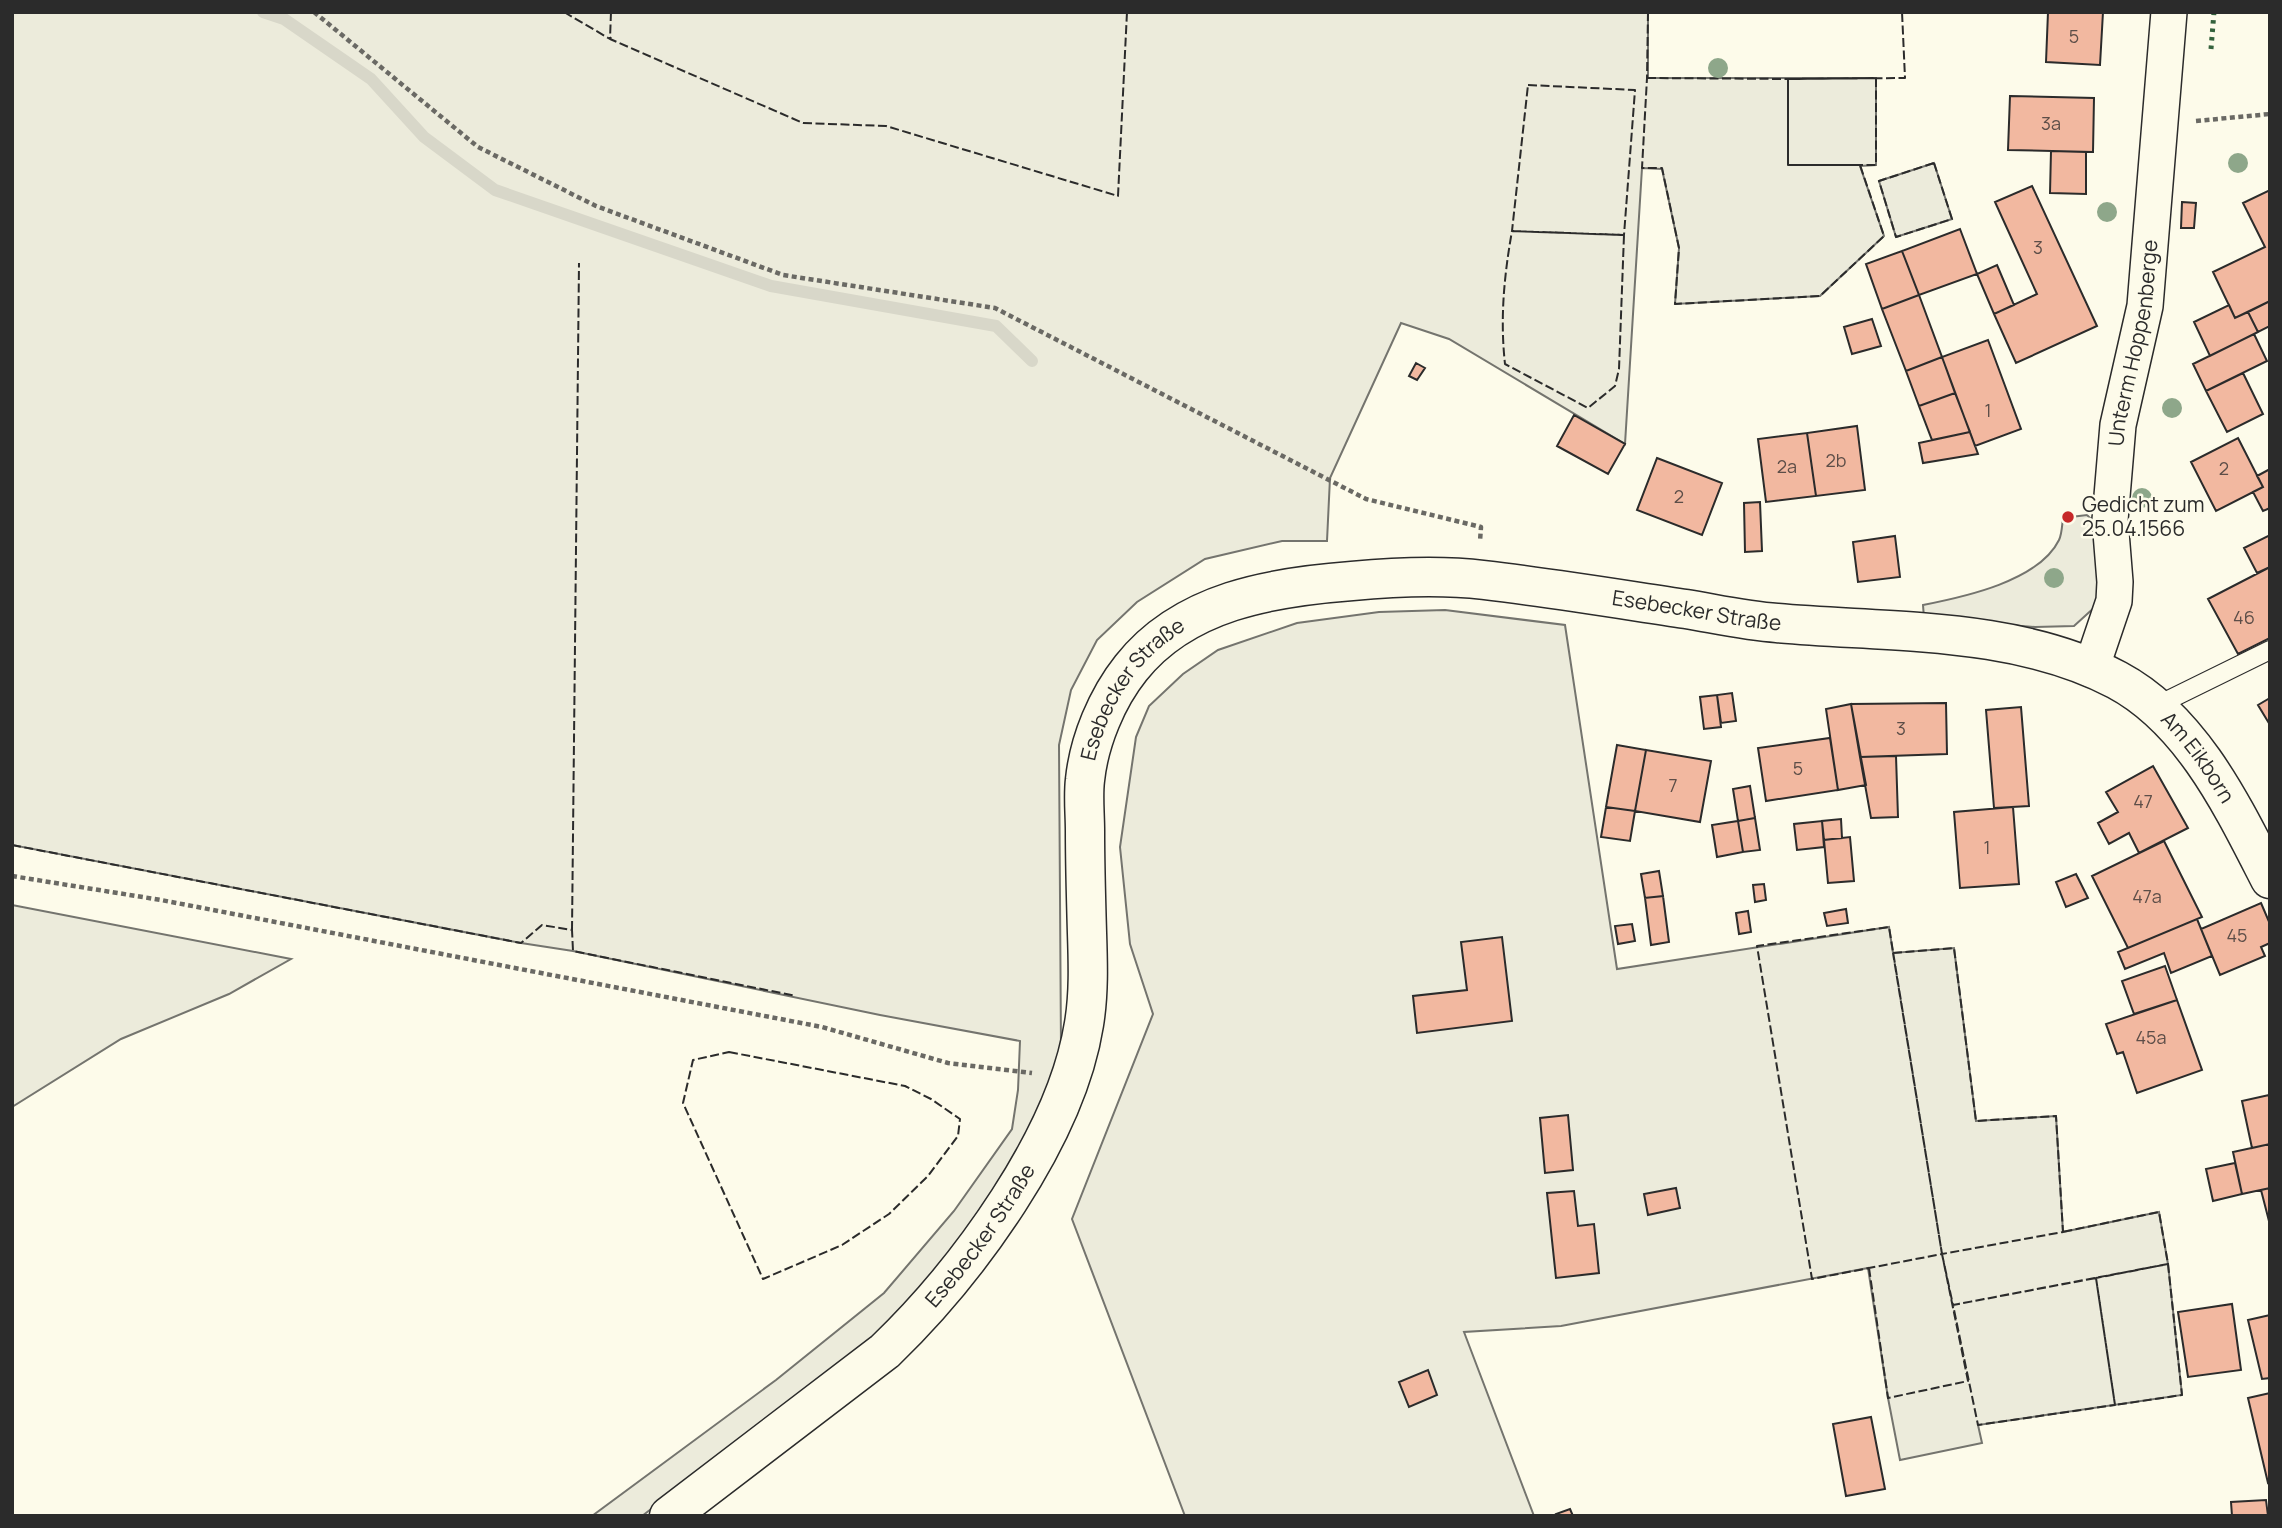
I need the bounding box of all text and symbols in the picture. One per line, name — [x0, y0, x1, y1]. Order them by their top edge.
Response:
house number: 5 — [2069, 24, 2079, 48]
house number: 3a — [2041, 111, 2061, 135]
house number: 3 — [2033, 235, 2043, 259]
street label: Unterm Hoppenberge — [2101, 238, 2163, 447]
house number: 1 — [1984, 398, 1992, 422]
house number: 2b — [1826, 448, 1846, 472]
house number: 2a — [1777, 454, 1797, 478]
house number: 2 — [2219, 456, 2229, 480]
house number: 2 — [1674, 484, 1684, 508]
place label: Gedicht zum 25.04.1566 — [2082, 490, 2205, 542]
marker: Gedicht zum 25.04.1566 — [2060, 509, 2076, 525]
street label: Esebecker Straße — [1610, 583, 1782, 636]
house number: 46 — [2233, 605, 2255, 629]
street label: Esebecker Straße — [1073, 611, 1189, 763]
street label: Am Eikborn — [2156, 705, 2242, 808]
house number: 3 — [1896, 716, 1906, 740]
house number: 5 — [1793, 756, 1803, 780]
house number: 7 — [1668, 773, 1678, 797]
house number: 47 — [2133, 789, 2153, 813]
house number: 1 — [1983, 835, 1991, 859]
house number: 47a — [2132, 884, 2162, 908]
house number: 45 — [2226, 923, 2248, 947]
house number: 45a — [2135, 1025, 2167, 1049]
street label: Esebecker Straße — [918, 1158, 1041, 1313]

